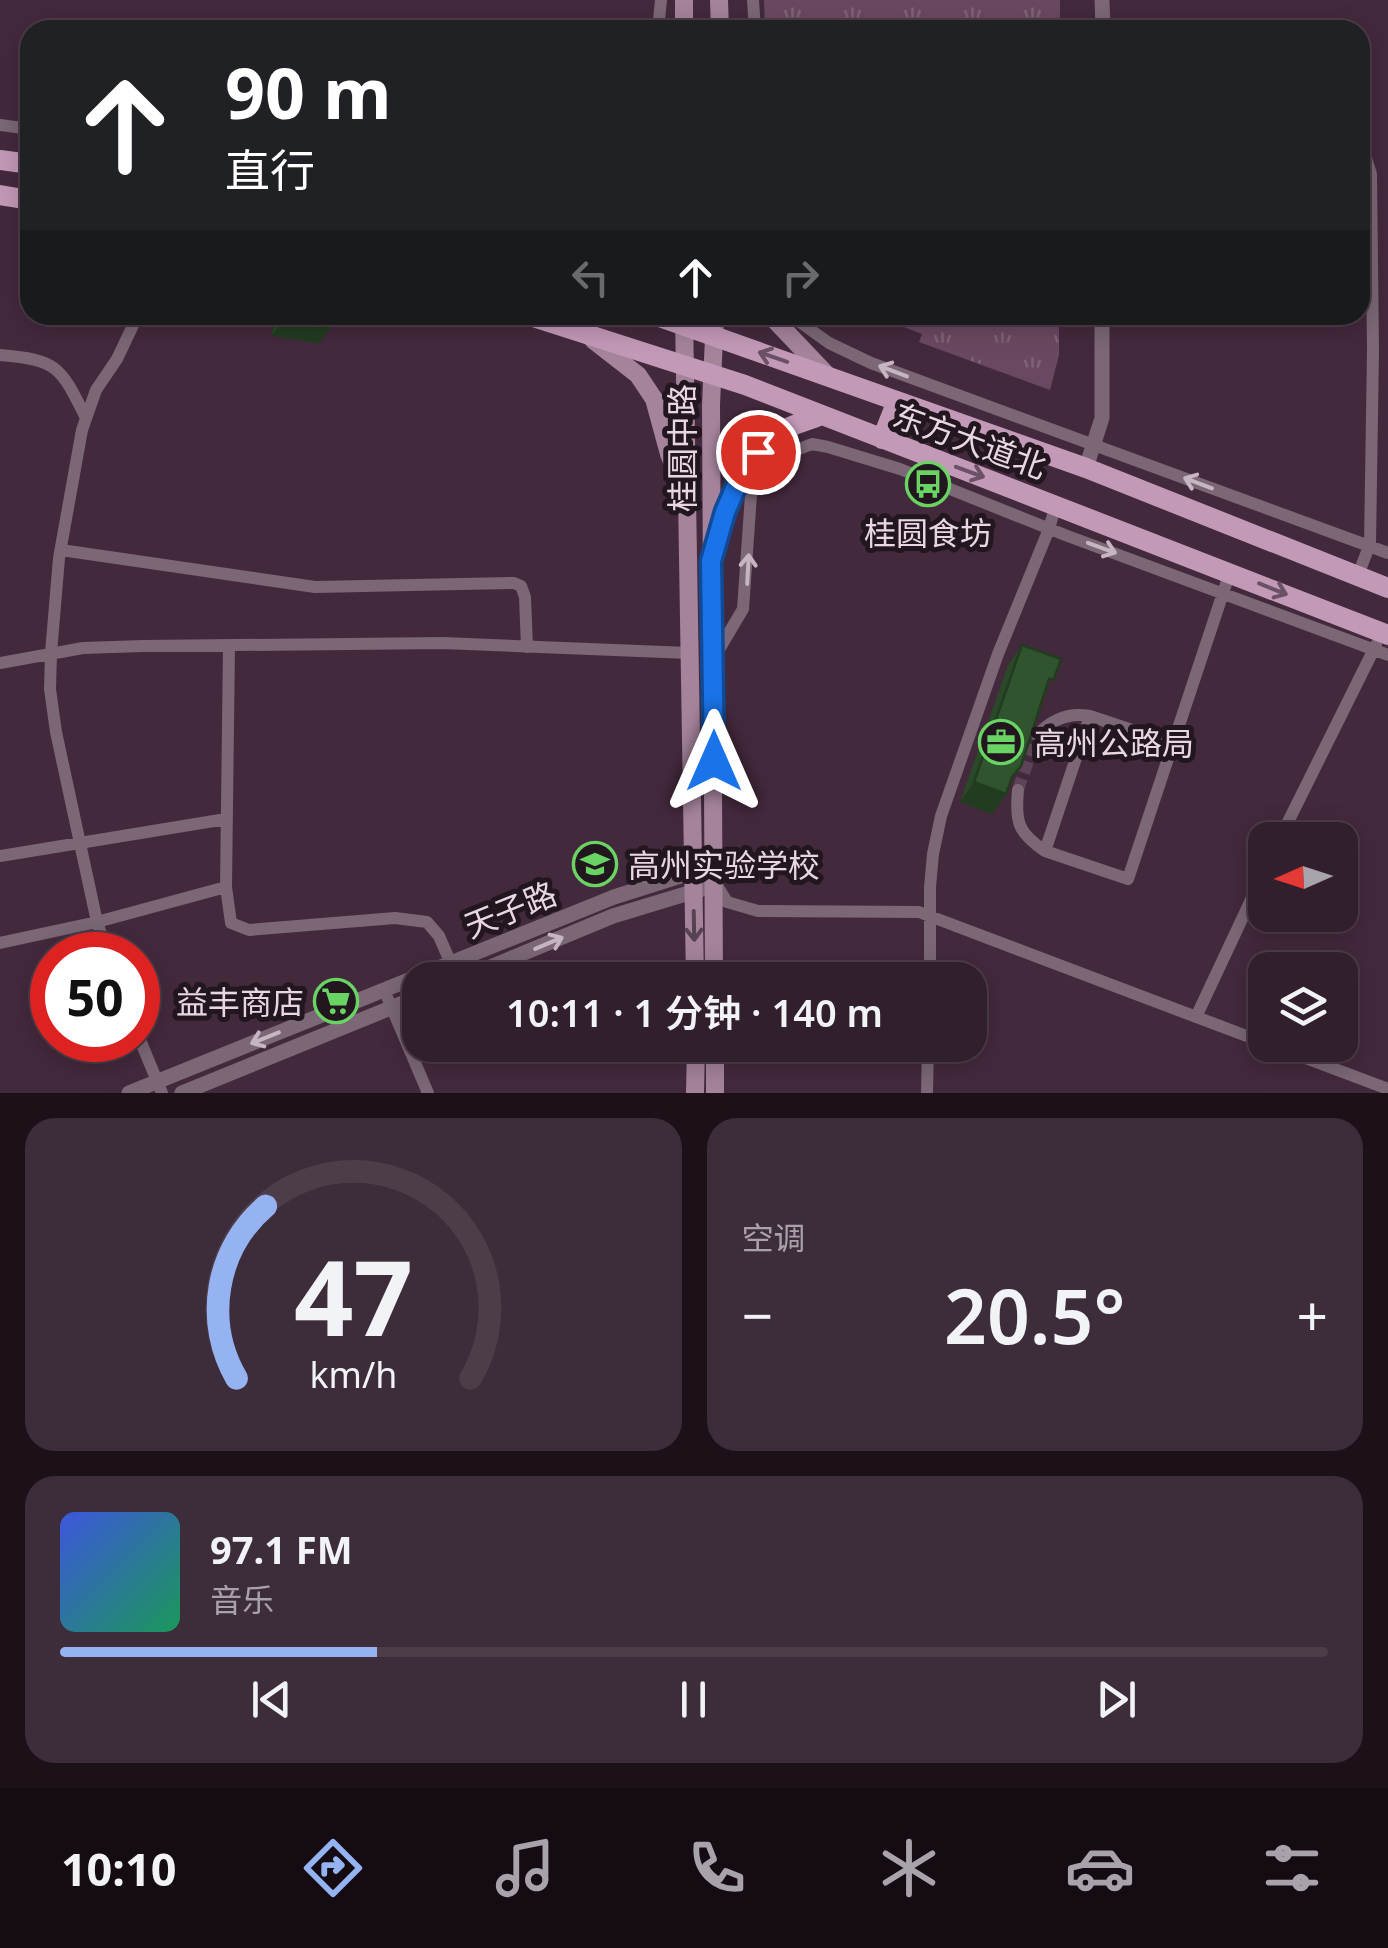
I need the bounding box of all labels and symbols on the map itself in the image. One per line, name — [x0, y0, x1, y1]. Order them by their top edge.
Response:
one-way arrow — [758, 347, 789, 365]
one-way arrow — [878, 361, 909, 379]
street label: 桂圆中路 — [660, 384, 703, 512]
street label: 东方大道北 — [887, 392, 1053, 488]
pin — [716, 410, 801, 495]
bus stop icon: 桂圆食坊 — [905, 461, 951, 507]
one-way arrow — [953, 464, 984, 482]
one-way arrow — [1183, 473, 1213, 491]
place label: 桂圆食坊 — [864, 511, 992, 554]
one-way arrow — [1085, 540, 1116, 558]
one-way arrow — [739, 553, 758, 585]
one-way arrow — [1257, 582, 1288, 600]
position arrow — [662, 709, 766, 813]
office icon: 高州公路局 — [978, 719, 1024, 765]
place label: 高州公路局 — [1034, 721, 1194, 764]
north arrow — [1248, 822, 1358, 932]
school or university icon: 高州实验学校 — [572, 841, 618, 887]
place label: 高州实验学校 — [628, 843, 820, 886]
street label: 天子路 — [457, 871, 563, 947]
one-way arrow — [685, 909, 704, 941]
speed limit sign: 50 — [30, 932, 160, 1062]
one-way arrow — [533, 932, 564, 950]
supermarket icon: 益丰商店 — [313, 978, 359, 1024]
place label: 益丰商店 — [176, 980, 304, 1023]
one-way arrow — [251, 1030, 281, 1048]

